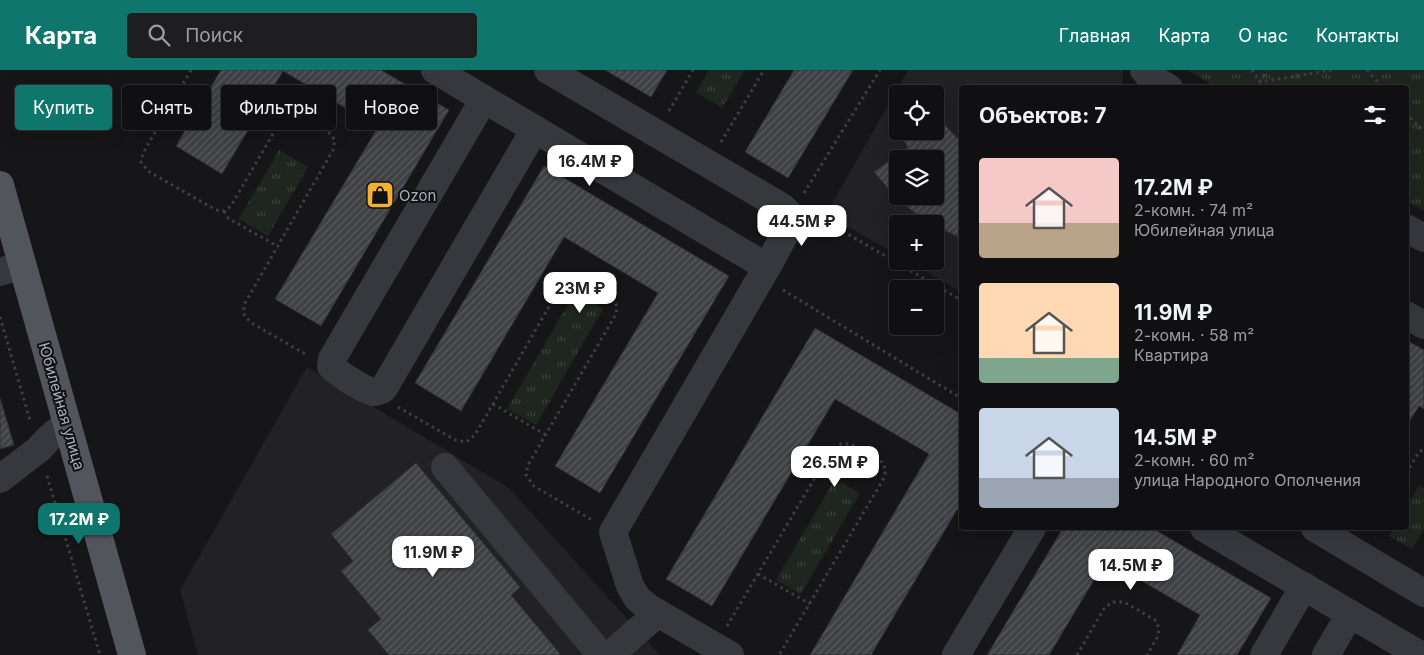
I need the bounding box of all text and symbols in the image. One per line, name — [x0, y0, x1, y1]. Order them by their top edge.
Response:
search box — [127, 13, 477, 58]
text: Карта — [25, 21, 97, 50]
icon: search — [145, 21, 173, 49]
text: Поиск — [185, 24, 243, 47]
text: Главная — [1059, 25, 1130, 46]
text: Карта — [1158, 25, 1210, 46]
text: О нас — [1238, 25, 1288, 46]
text: Контакты — [1316, 25, 1399, 46]
chip: Купить — [15, 85, 112, 130]
chip: Снять — [122, 85, 211, 130]
chip: Фильтры — [221, 85, 336, 130]
chip: Новое — [346, 85, 437, 130]
map controls — [889, 85, 944, 335]
button: locate — [889, 85, 944, 140]
icon: filters — [1361, 101, 1389, 129]
text: Объектов: 7 — [979, 103, 1106, 128]
pin: 16.4M ₽ — [544, 144, 636, 187]
button: layers — [889, 150, 944, 205]
text: 16.4M ₽ — [558, 151, 622, 171]
text: 17.2M ₽ — [1134, 175, 1213, 200]
icon: home — [1019, 178, 1079, 238]
shop icon: Ozon — [365, 180, 395, 210]
place label: Ozon — [399, 186, 436, 205]
text: 2-комн. · 74 m² — [1134, 200, 1253, 220]
pin: 44.5M ₽ — [756, 204, 848, 247]
text: 44.5M ₽ — [768, 211, 836, 231]
button: + — [889, 215, 944, 270]
text: Юбилейная улица — [1134, 220, 1274, 240]
pin: 23M ₽ — [545, 272, 615, 314]
text: 23M ₽ — [555, 278, 605, 298]
button: − — [889, 280, 944, 335]
text: 11.9M ₽ — [1134, 300, 1213, 325]
icon: home — [1019, 303, 1079, 363]
text: 2-комн. · 58 m² — [1134, 325, 1254, 345]
street label: Юбилейная улица — [35, 340, 89, 472]
text: Квартира — [1134, 345, 1209, 365]
text: 14.5M ₽ — [1134, 425, 1217, 450]
icon: home — [1019, 428, 1079, 488]
pin: 26.5M ₽ — [789, 446, 881, 488]
text: 2-комн. · 60 m² — [1134, 450, 1255, 470]
text: 26.5M ₽ — [802, 452, 868, 472]
text: улица Народного Ополчения — [1134, 470, 1361, 490]
pin: 17.2M ₽ — [33, 502, 125, 545]
text: 17.2M ₽ — [49, 509, 109, 529]
pin: 11.9M ₽ — [387, 536, 479, 578]
text: 11.9M ₽ — [403, 542, 463, 562]
pin: 14.5M ₽ — [1085, 548, 1177, 591]
text: 14.5M ₽ — [1099, 555, 1163, 575]

